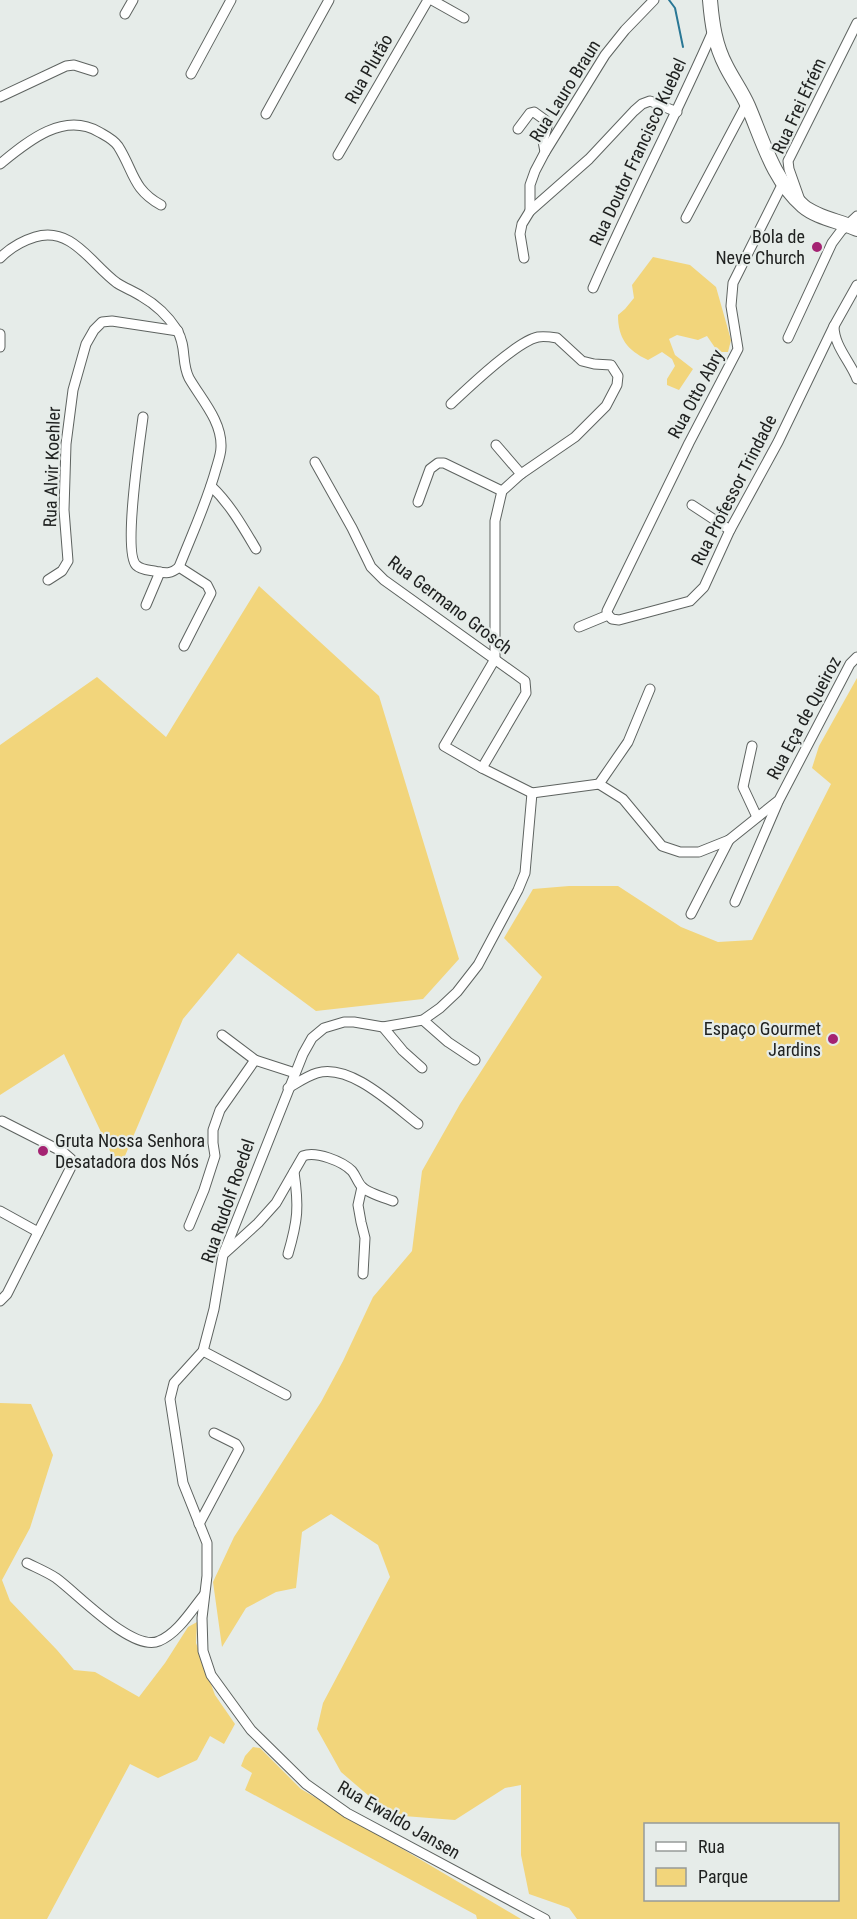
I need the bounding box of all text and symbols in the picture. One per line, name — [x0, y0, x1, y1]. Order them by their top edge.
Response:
street label: Rua Plutão — [340, 30, 397, 107]
street label: Rua Lauro Braun — [525, 36, 604, 146]
street label: Rua Doutor Francisco Kuebel — [585, 55, 690, 249]
street label: Rua Frei Efrém — [767, 55, 830, 157]
place label: Bola de Neve Church — [715, 226, 805, 268]
marker: Bola de Neve Church — [810, 240, 824, 254]
street label: Rua Otto Abry — [663, 345, 728, 442]
street label: Rua Alvir Koehler — [39, 406, 64, 528]
street label: Rua Professor Trindade — [687, 411, 781, 568]
street label: Rua Germano Grosch — [384, 551, 516, 658]
street label: Rua Eça de Queiroz — [762, 652, 845, 783]
place label: Espaço Gourmet Jardins — [704, 1018, 821, 1060]
marker: Espaço Gourmet Jardins — [826, 1032, 840, 1046]
place label: Gruta Nossa Senhora Desatadora dos Nós — [55, 1130, 205, 1172]
street label: Rua Rudolf Roedel — [196, 1136, 259, 1266]
marker: Gruta Nossa Senhora Desatadora dos Nós — [36, 1144, 50, 1158]
street label: Rua Ewaldo Jansen — [334, 1776, 464, 1863]
legend — [644, 1823, 839, 1901]
text: Rua — [698, 1836, 725, 1857]
text: Parque — [698, 1866, 748, 1887]

